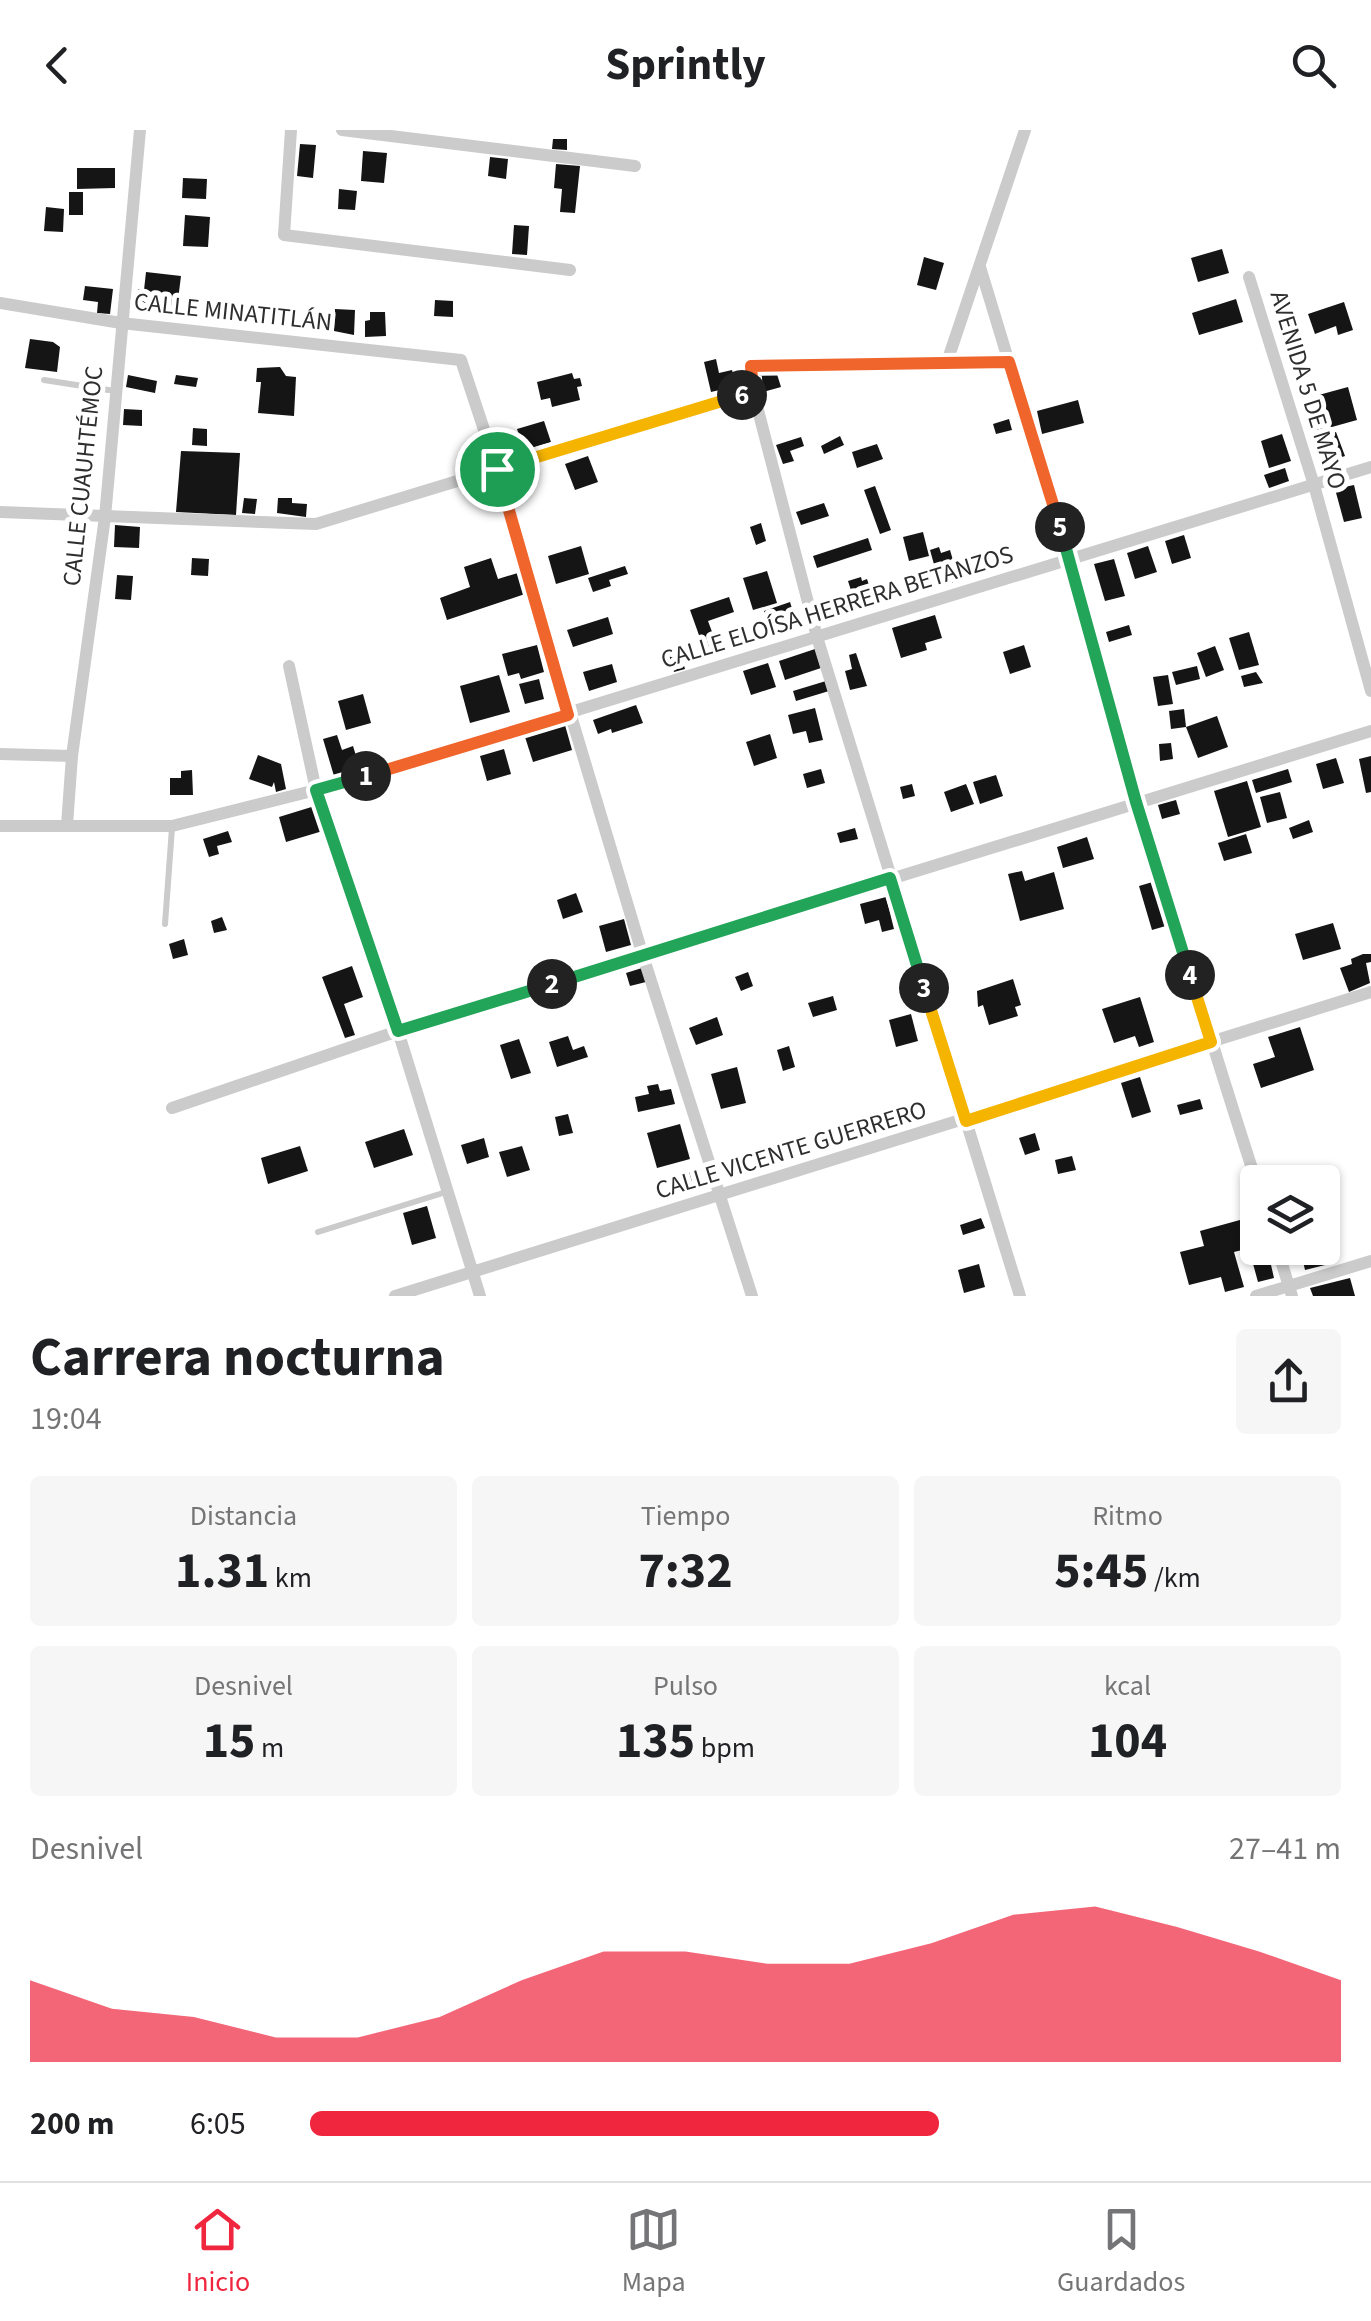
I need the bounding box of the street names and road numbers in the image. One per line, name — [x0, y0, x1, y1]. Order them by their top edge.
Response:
street label: CALLE MINATITLÁN — [132, 284, 334, 340]
street label: AVENIDA 5 DE MAYO — [1261, 286, 1355, 494]
street label: CALLE CUAUHTÉMOC — [54, 364, 112, 588]
street label: CALLE ELOÍSA HERRERA BETANZOS — [656, 536, 1018, 678]
street label: CALLE VICENTE GUERRERO — [651, 1092, 931, 1208]

